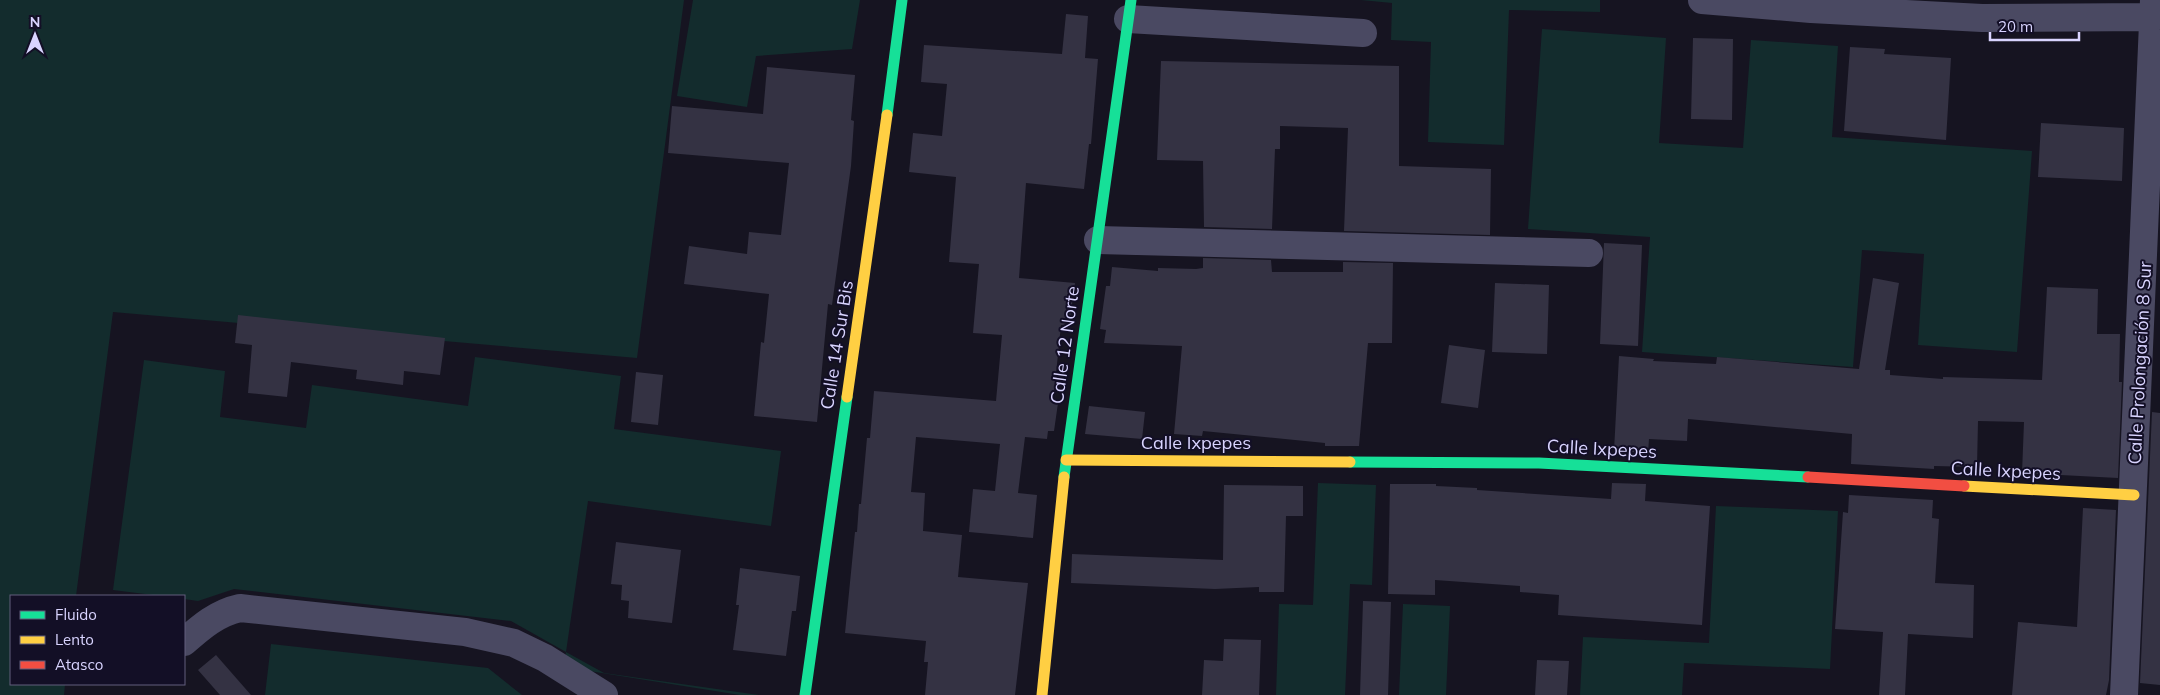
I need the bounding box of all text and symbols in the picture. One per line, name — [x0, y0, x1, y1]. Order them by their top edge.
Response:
north arrow — [10, 10, 60, 60]
scale bar — [1990, 10, 2079, 42]
text: N — [30, 13, 40, 31]
text: 20 m — [1998, 17, 2033, 36]
street label: Calle Prolongación 8 Sur — [2123, 260, 2156, 465]
street label: Calle 14 Sur Bis — [815, 279, 858, 411]
street label: Calle 12 Norte — [1045, 284, 1084, 405]
street label: Calle Ixpepes — [1141, 431, 1251, 454]
street label: Calle Ixpepes — [1546, 434, 1658, 463]
street label: Calle Ixpepes — [1950, 456, 2062, 485]
legend — [10, 595, 185, 685]
text: Fluido — [55, 605, 97, 624]
text: Lento — [55, 630, 94, 649]
text: Atasco — [55, 655, 103, 674]

